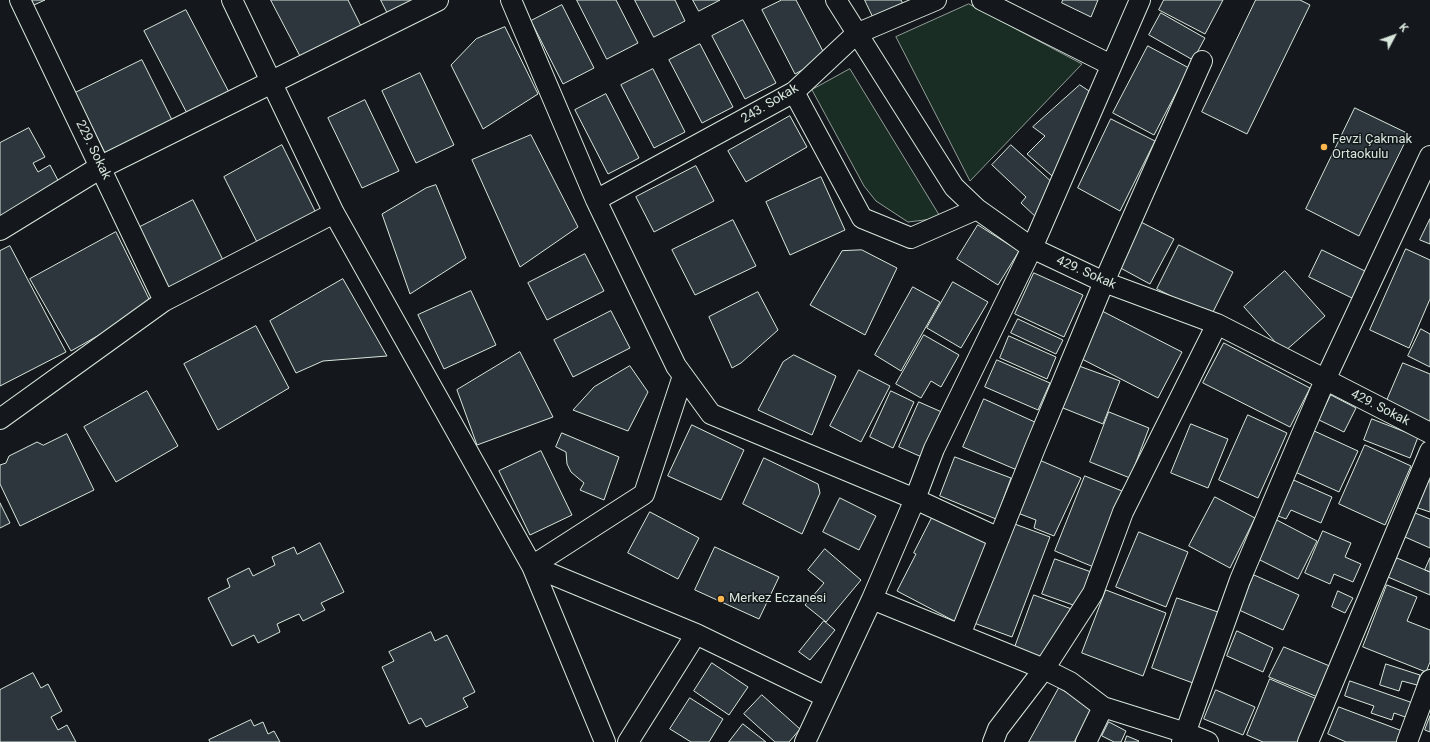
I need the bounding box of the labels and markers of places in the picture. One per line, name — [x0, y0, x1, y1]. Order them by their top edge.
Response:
place label: Fevzi Çakmak Ortaokulu — [1332, 132, 1412, 163]
marker: Fevzi Çakmak Ortaokulu — [1319, 142, 1329, 152]
place label: Merkez Eczanesi — [729, 591, 826, 607]
marker: Merkez Eczanesi — [716, 594, 726, 604]

